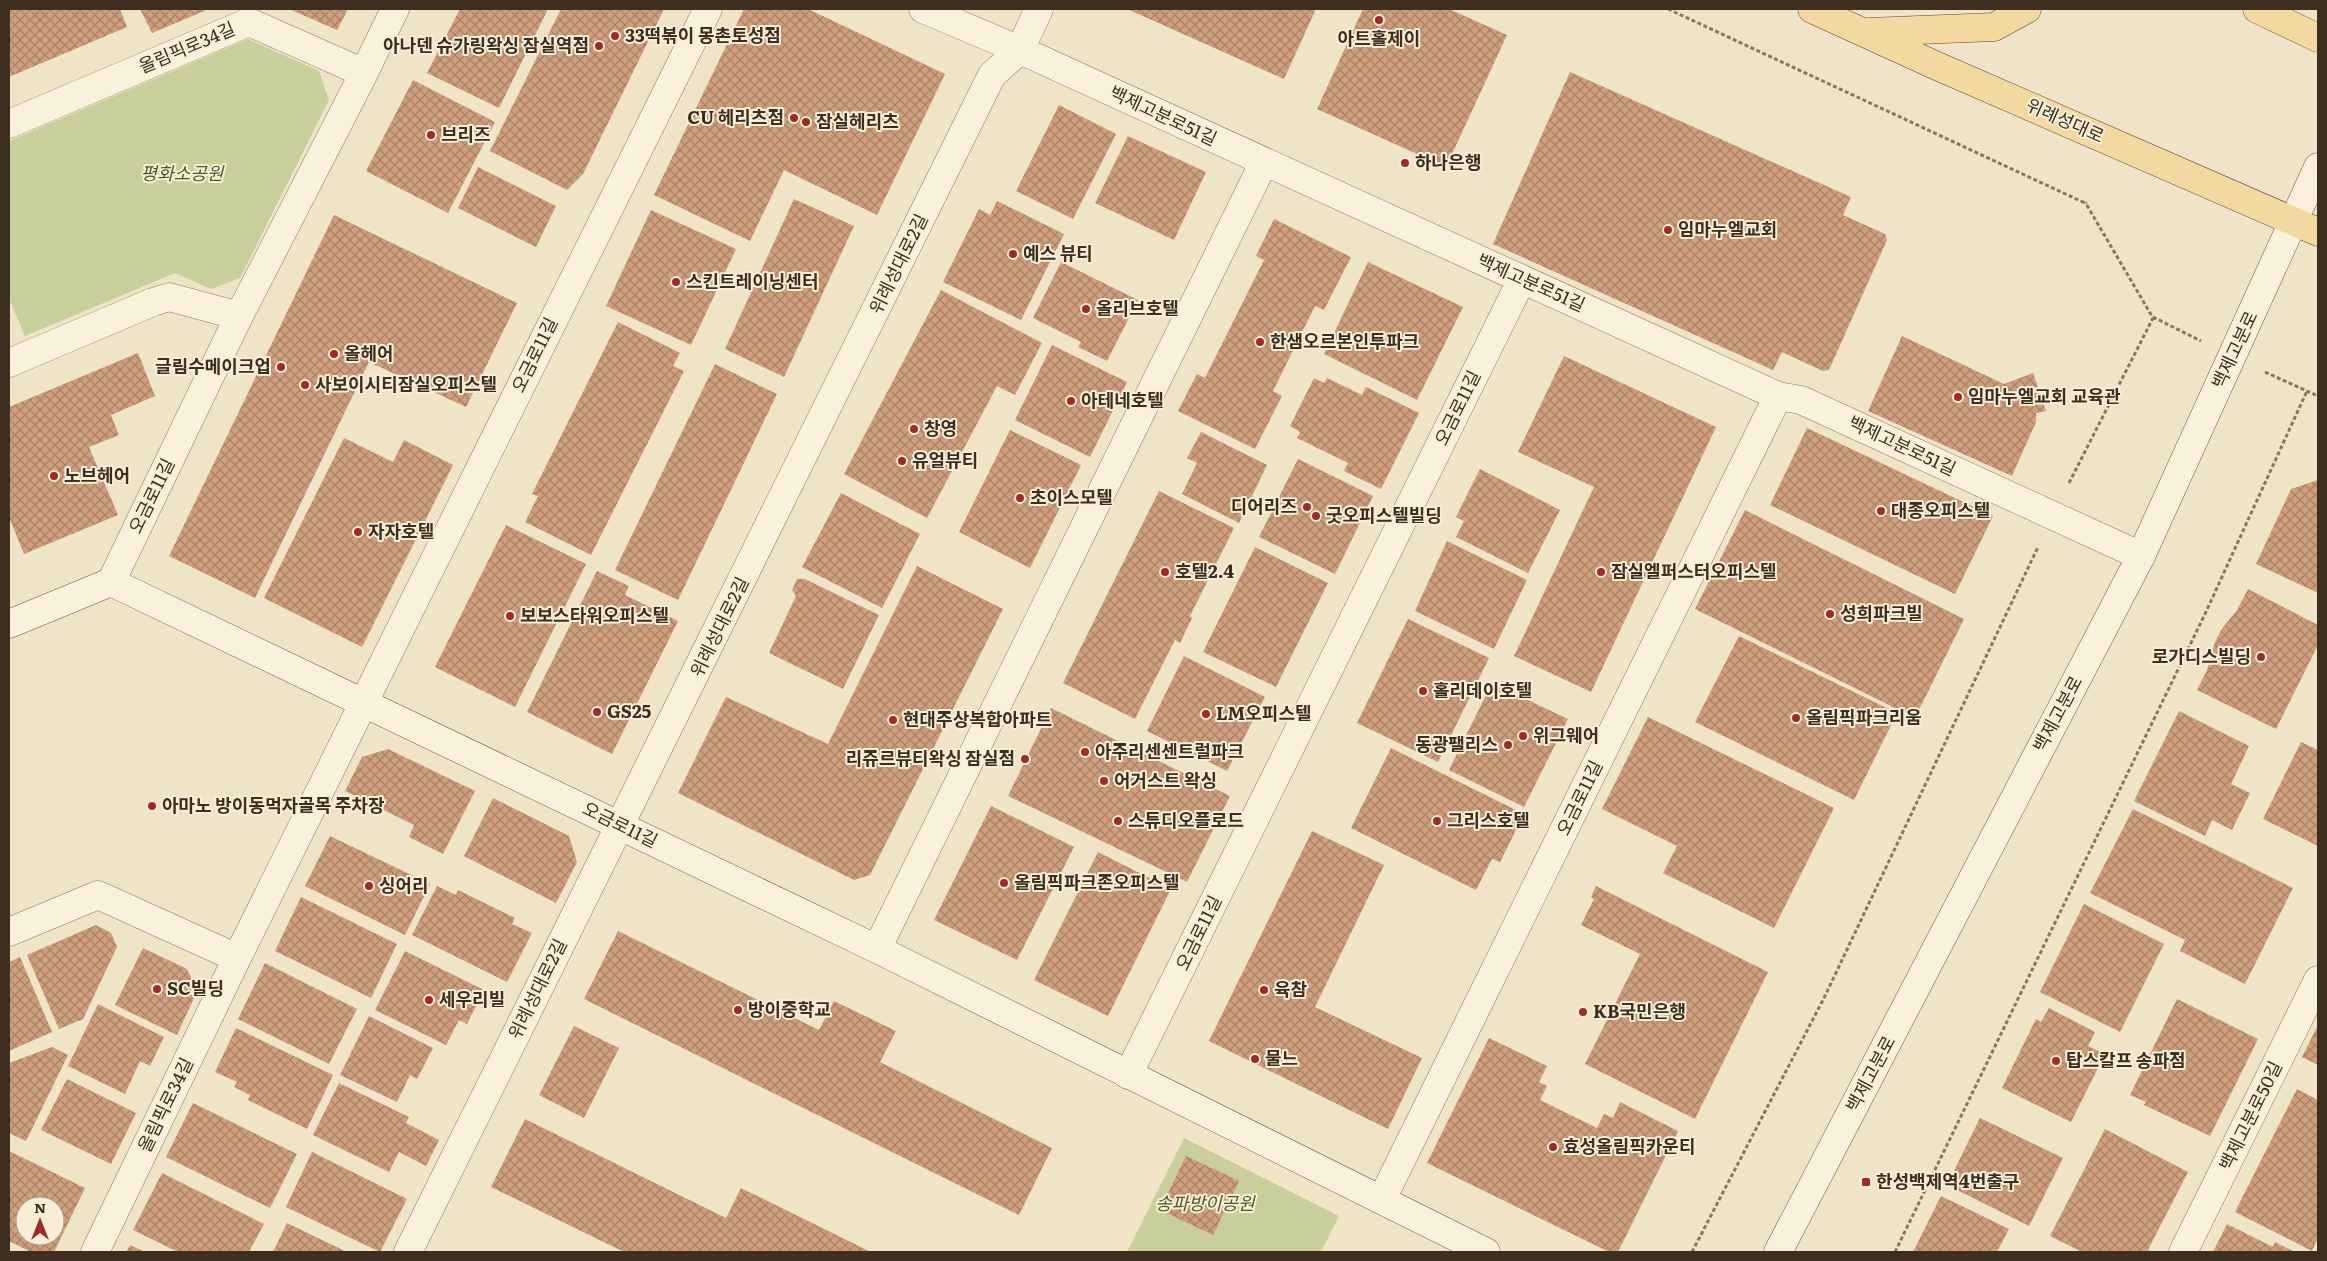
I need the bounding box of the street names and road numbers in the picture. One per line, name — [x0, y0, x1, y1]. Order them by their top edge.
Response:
street label: 올림픽로34길 — [134, 14, 239, 79]
street label: 백제고분로51길 — [1105, 78, 1222, 151]
street label: 위례성대로 — [2022, 90, 2109, 149]
street label: 위례성대로2길 — [862, 209, 934, 318]
street label: 백제고분로51길 — [1473, 246, 1590, 318]
street label: 백제고분로 — [2204, 306, 2263, 393]
street label: 오금로11길 — [504, 312, 564, 397]
street label: 오금로11길 — [1427, 365, 1487, 450]
street label: 백제고분로51길 — [1844, 408, 1961, 481]
street label: 오금로11길 — [121, 453, 181, 538]
street label: 위례성대로2길 — [683, 572, 755, 681]
street label: 백제고분로 — [2025, 670, 2088, 756]
street label: 오금로11길 — [1549, 755, 1609, 840]
street label: 오금로11길 — [578, 794, 663, 854]
street label: 오금로11길 — [1168, 890, 1228, 975]
street label: 위례성대로2길 — [501, 934, 573, 1043]
street label: 백제고분로 — [1838, 1030, 1901, 1116]
street label: 올림픽로34길 — [130, 1052, 199, 1156]
street label: 백제고분로50길 — [2211, 1056, 2288, 1175]

